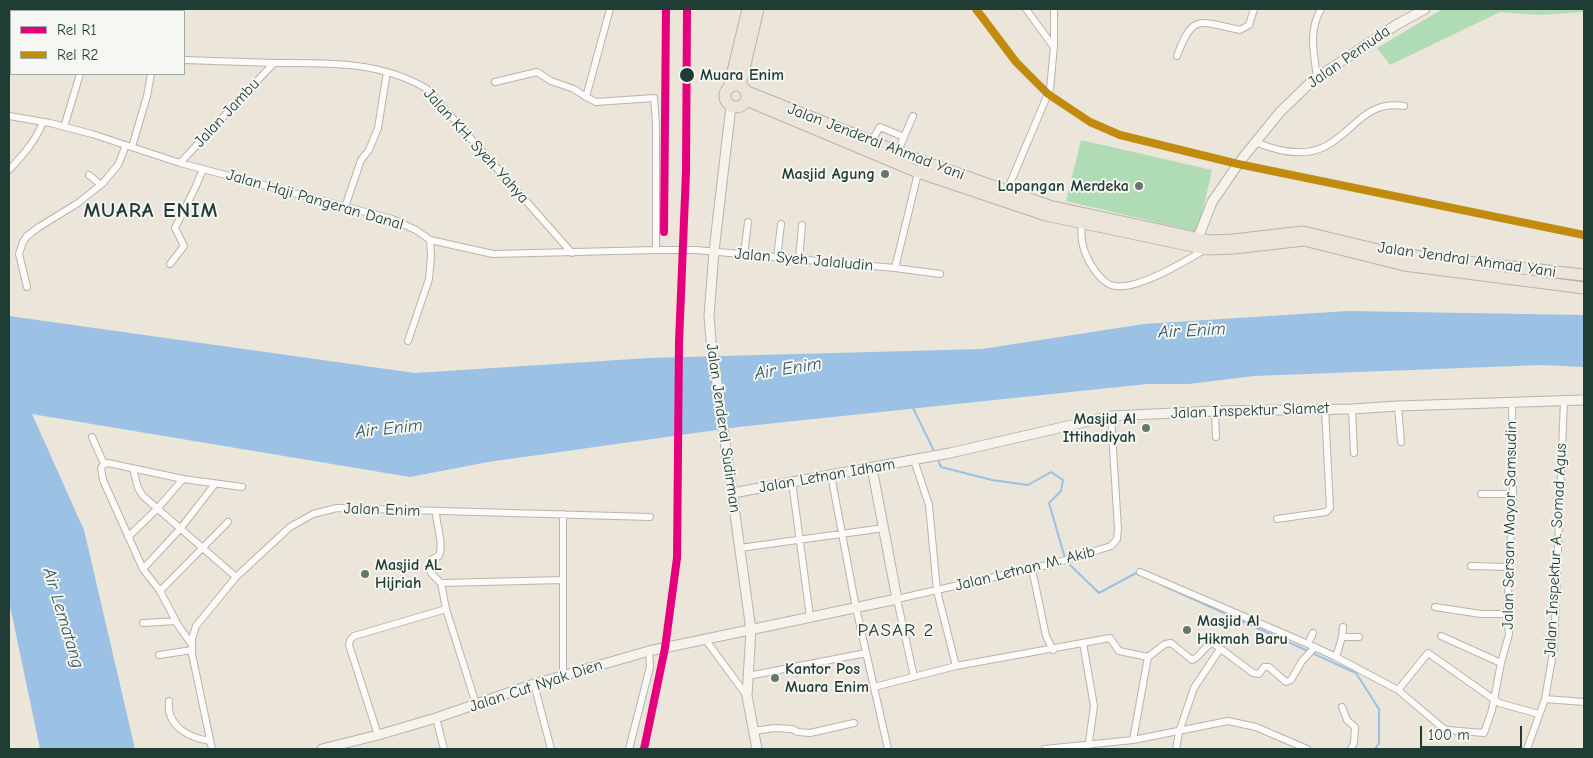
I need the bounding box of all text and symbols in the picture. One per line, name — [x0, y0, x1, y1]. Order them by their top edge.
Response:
legend — [10, 10, 185, 75]
text: Rel R1 — [57, 21, 96, 39]
street label: Jalan Pemuda — [1304, 22, 1394, 92]
text: Rel R2 — [57, 46, 98, 64]
place label: Muara Enim — [700, 65, 784, 85]
marker: Muara Enim — [678, 66, 696, 84]
street label: Jalan Jambu — [190, 75, 264, 151]
street label: Jalan KH. Syeh Yahya — [419, 85, 533, 207]
street label: Jalan Jenderal Ahmad Yani — [785, 99, 967, 185]
place label: Masjid Agung — [782, 164, 875, 184]
street label: Jalan Haji Pangeran Danal — [224, 165, 406, 235]
marker: Masjid Agung — [879, 168, 891, 180]
place label: Lapangan Merdeka — [998, 176, 1129, 196]
marker: Lapangan Merdeka — [1133, 180, 1145, 192]
district label: MUARA ENIM — [82, 198, 220, 224]
street label: Jalan Jendral Ahmad Yani — [1377, 238, 1557, 282]
street label: Jalan Syeh Jalaludin — [734, 244, 874, 276]
water label: Air Enim — [1158, 318, 1226, 344]
street label: Jalan Jenderal Sudirman — [702, 342, 744, 514]
water label: Air Enim — [753, 353, 823, 385]
street label: Jalan Inspektur Slamet — [1171, 399, 1329, 423]
place label: Masjid Al Ittihadiyah — [1063, 409, 1136, 447]
water label: Air Enim — [354, 415, 424, 443]
street label: Jalan Sersan Mayor Samsudin — [1499, 421, 1521, 629]
marker: Masjid Al Ittihadiyah — [1140, 422, 1152, 434]
street label: Jalan Inspektur A. Somad Agus — [1541, 442, 1571, 658]
street label: Jalan Letnan Idham — [757, 455, 897, 497]
street label: Jalan Enim — [343, 499, 421, 521]
street label: Jalan Letnan M. Akib — [953, 542, 1097, 596]
place label: Masjid AL Hijriah — [375, 555, 442, 593]
water label: Air Lematang — [37, 565, 89, 671]
marker: Masjid AL Hijriah — [359, 568, 371, 580]
place label: Masjid Al Hikmah Baru — [1197, 611, 1288, 649]
district label: PASAR 2 — [857, 620, 935, 642]
marker: Masjid Al Hikmah Baru — [1181, 624, 1193, 636]
street label: Jalan Cut Nyak Dien — [467, 655, 605, 717]
place label: Kantor Pos Muara Enim — [785, 659, 869, 697]
marker: Kantor Pos Muara Enim — [769, 672, 781, 684]
scale bar — [1423, 716, 1526, 748]
text: 100 m — [1428, 726, 1470, 744]

